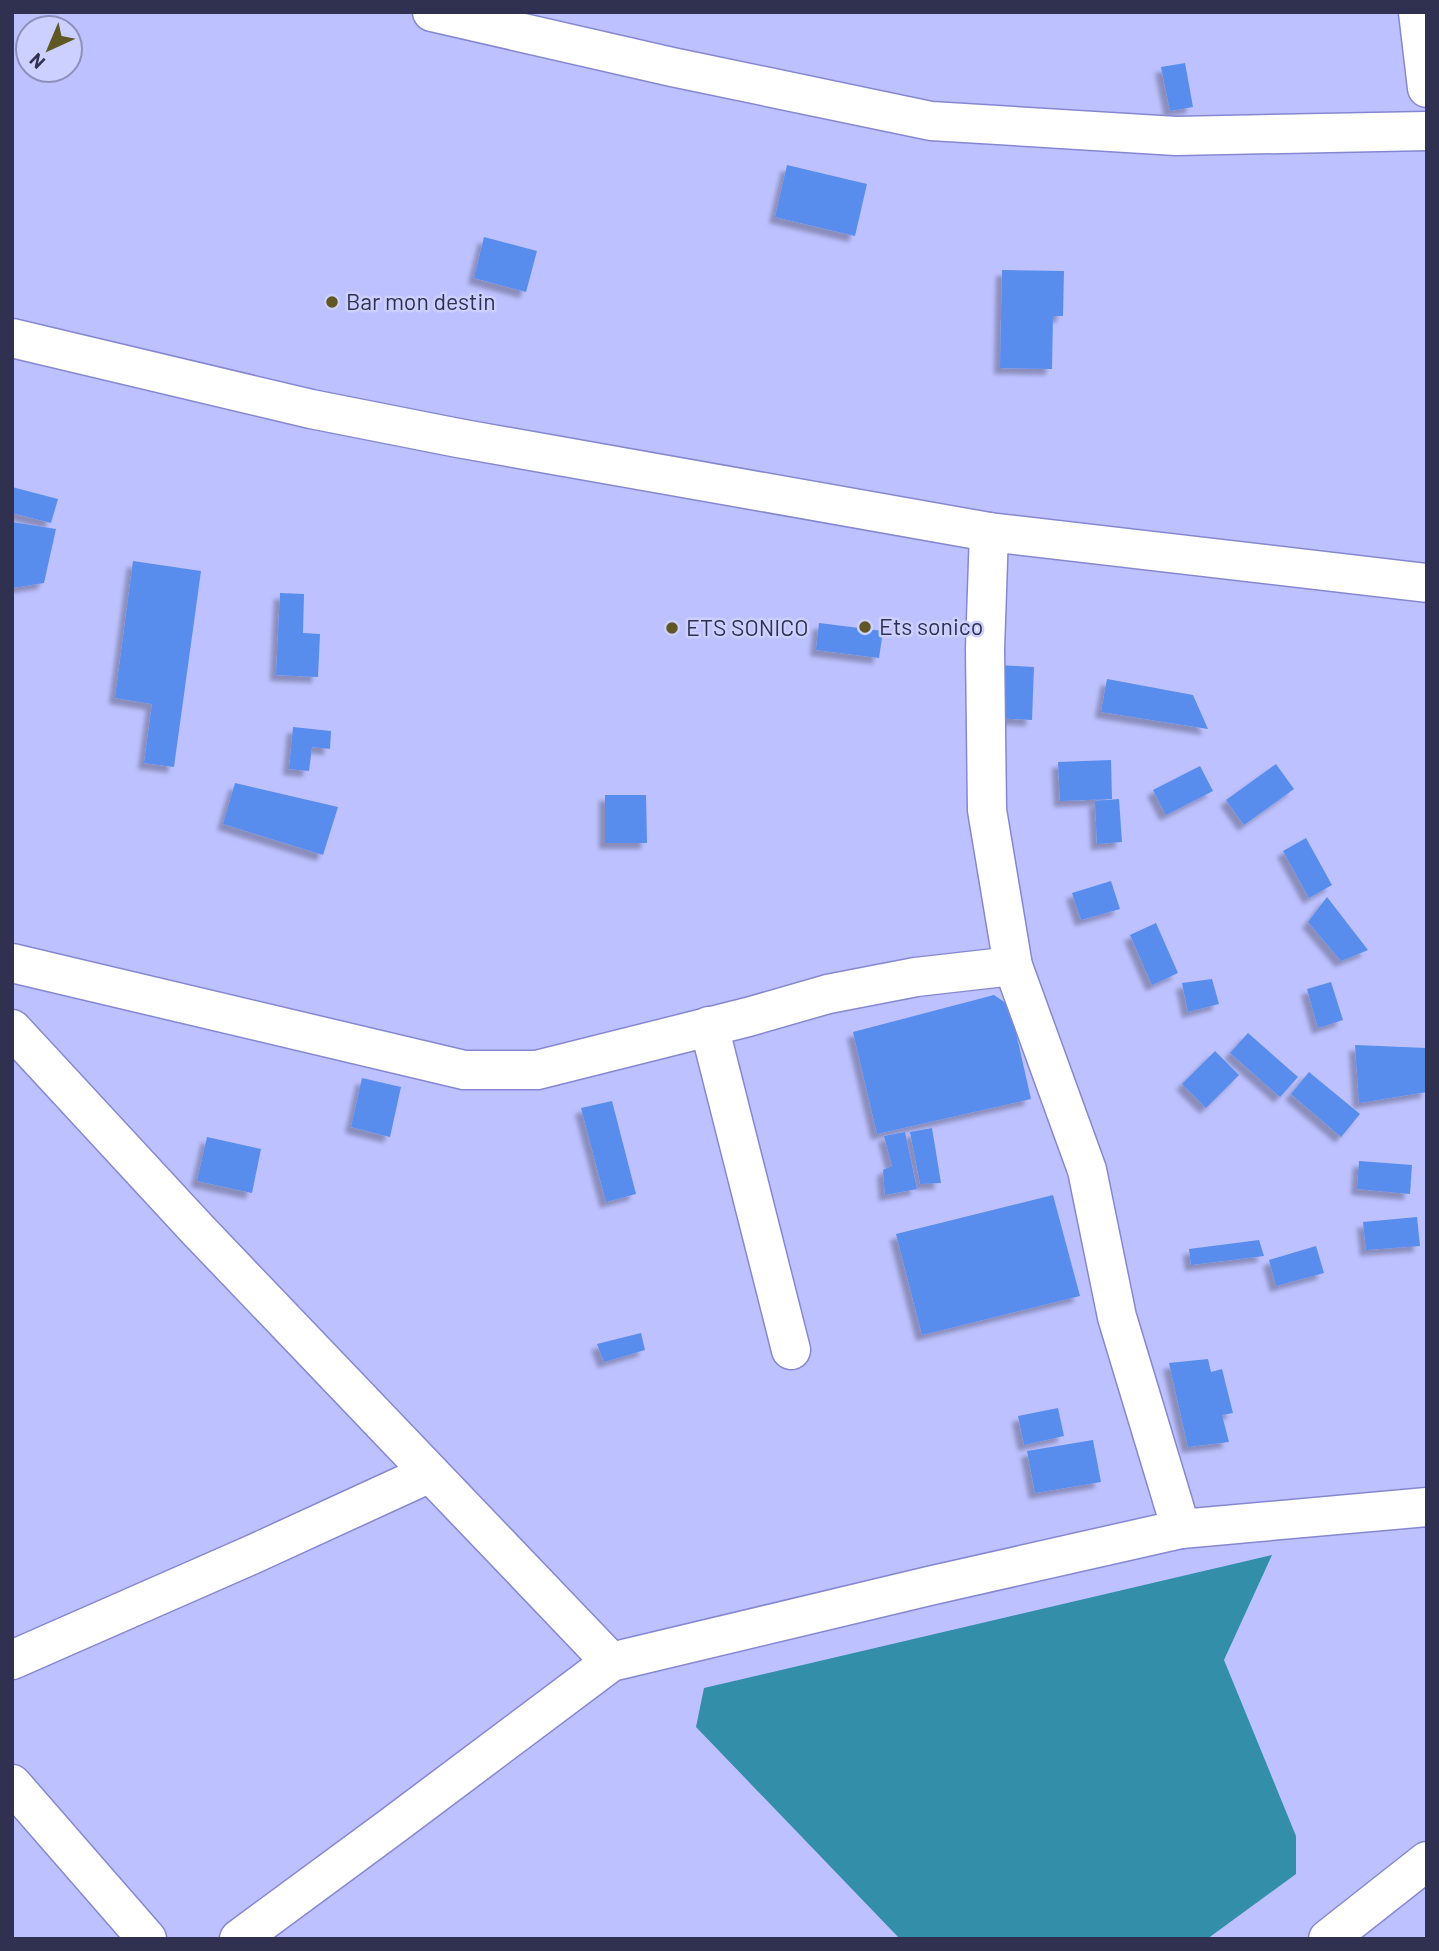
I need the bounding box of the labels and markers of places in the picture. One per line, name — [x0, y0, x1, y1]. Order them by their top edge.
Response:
place label: Bar mon destin — [346, 287, 496, 315]
marker: Bar mon destin — [324, 294, 340, 310]
place label: Ets sonico — [879, 612, 983, 640]
place label: ETS SONICO — [686, 613, 809, 641]
marker: Ets sonico — [857, 619, 873, 635]
marker: ETS SONICO — [664, 620, 680, 636]

